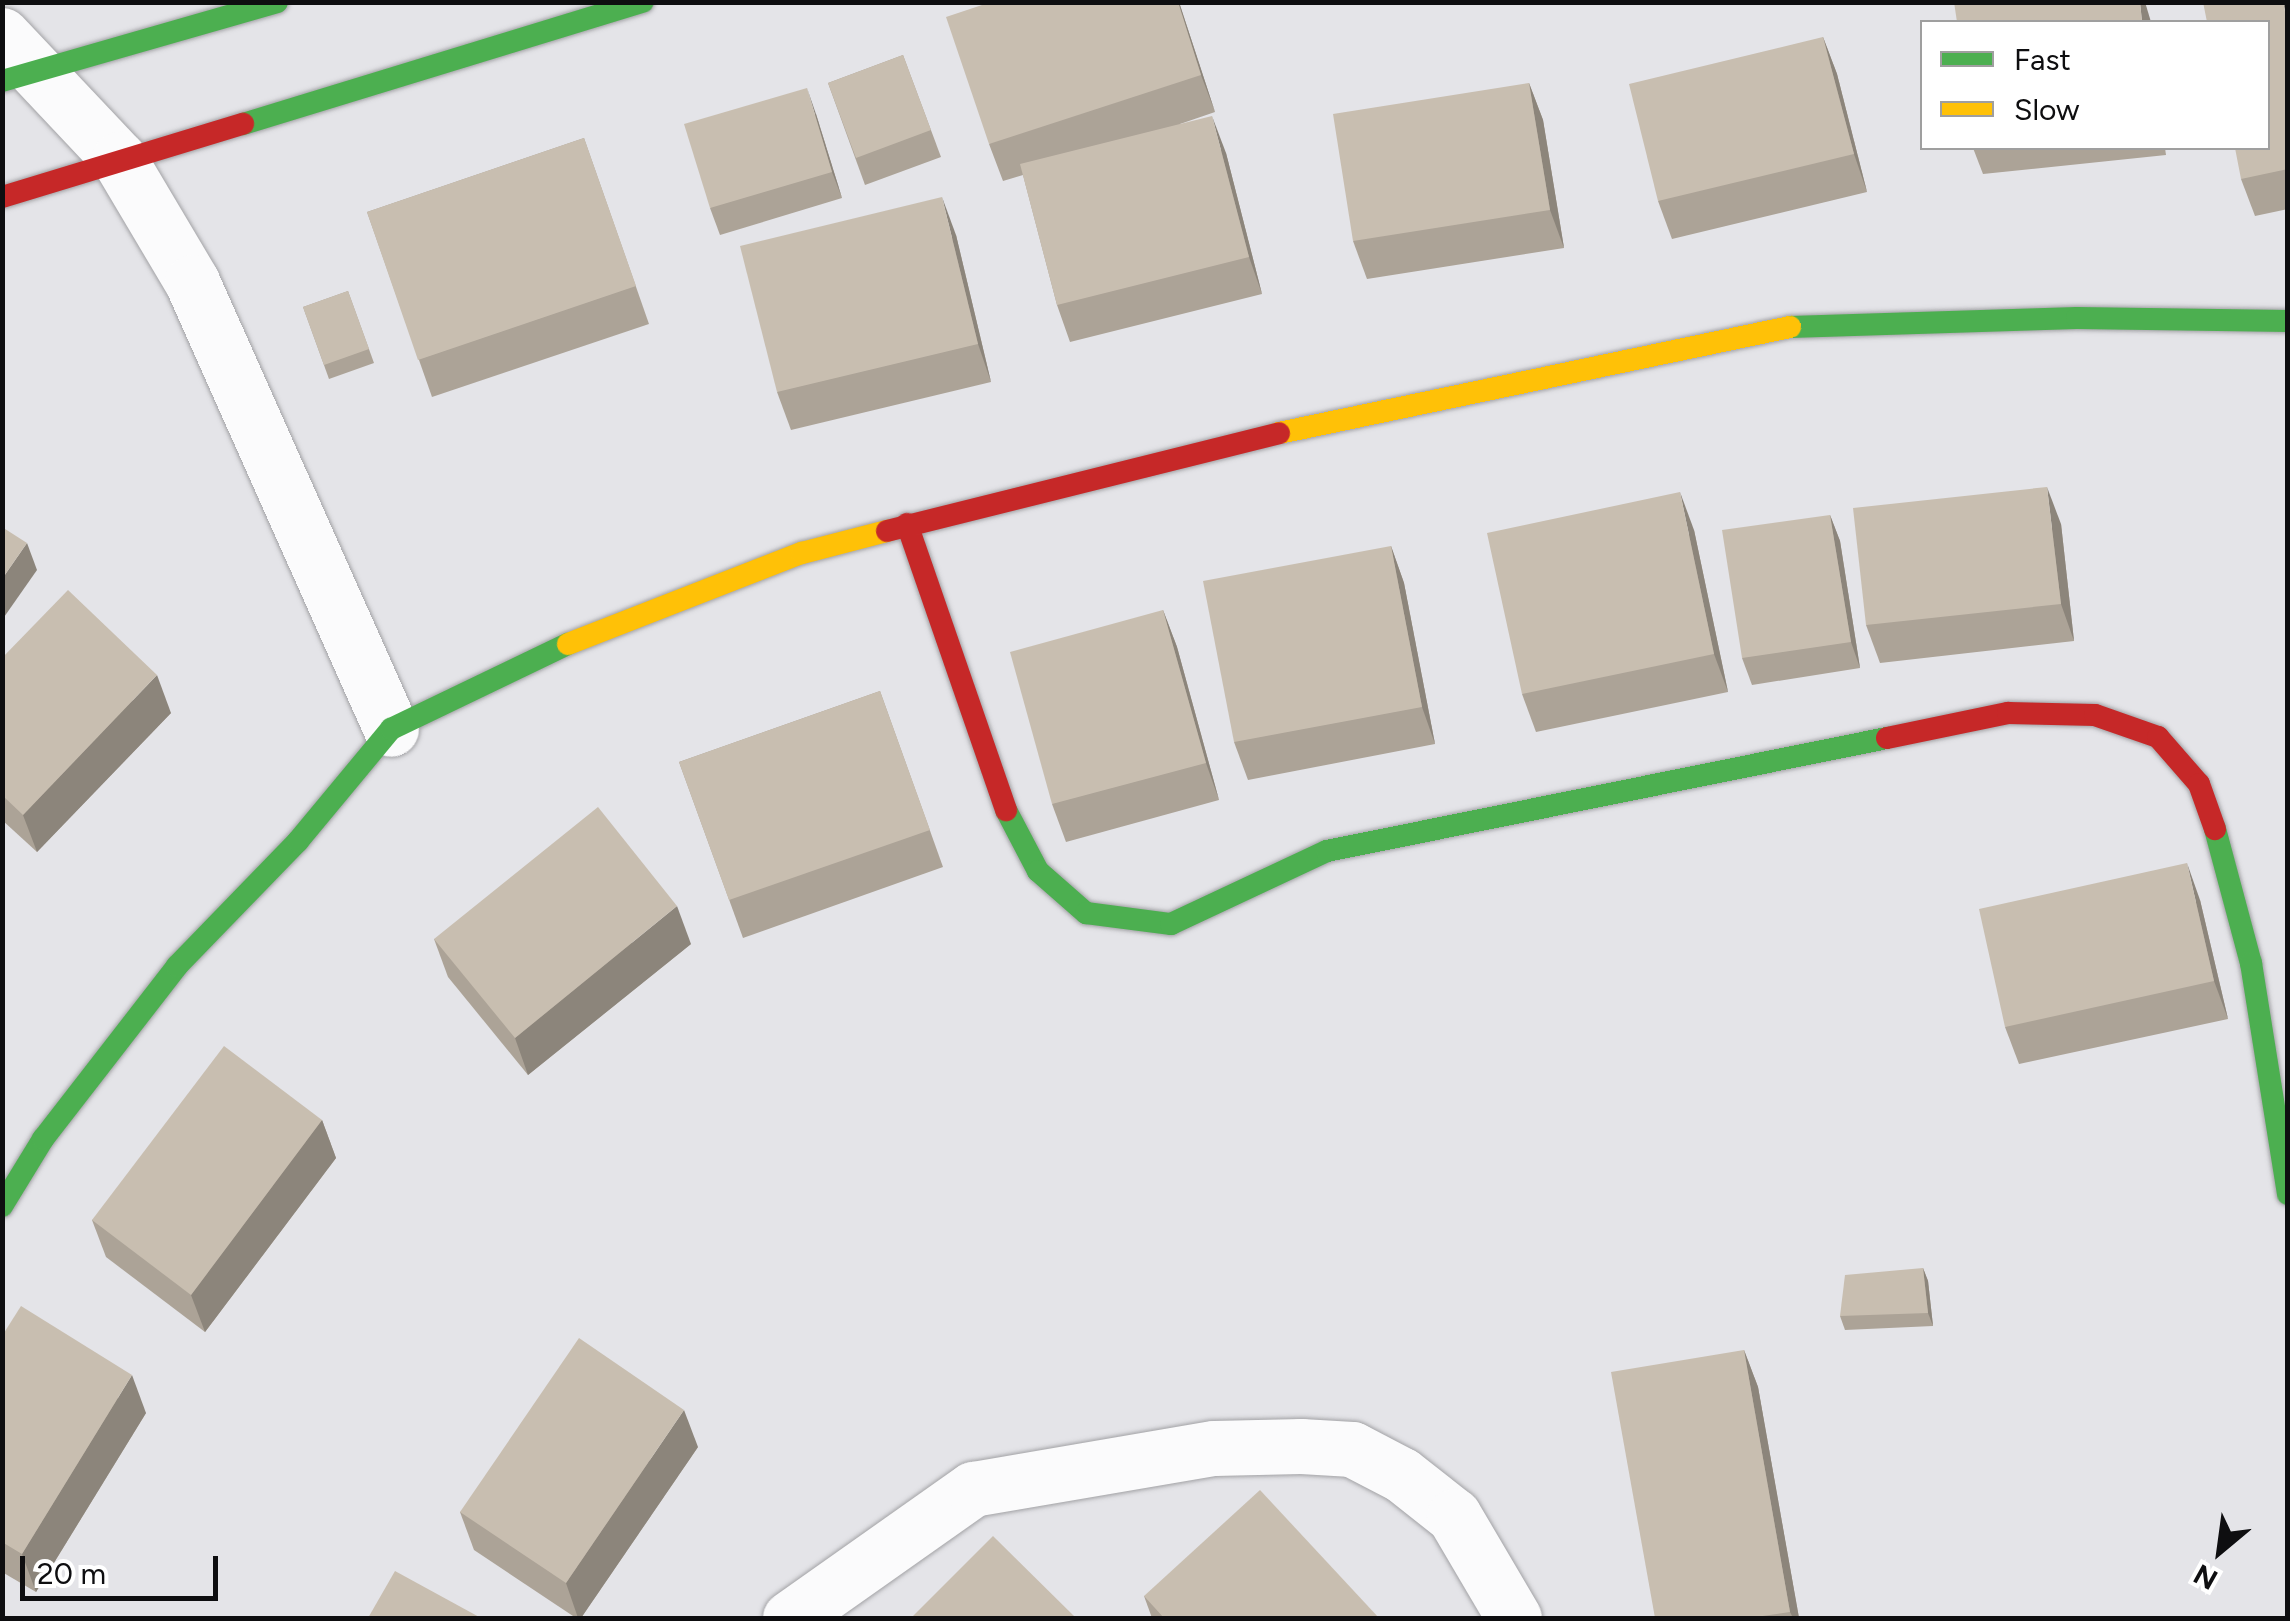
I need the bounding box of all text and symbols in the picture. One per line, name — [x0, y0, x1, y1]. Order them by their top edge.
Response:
legend — [1920, 20, 2270, 150]
text: Fast — [2014, 41, 2071, 78]
text: Slow — [2014, 91, 2080, 128]
north arrow — [2170, 1501, 2270, 1601]
scale bar — [25, 1536, 222, 1598]
text: 20 m — [37, 1555, 106, 1592]
text: N — [2188, 1557, 2223, 1597]

